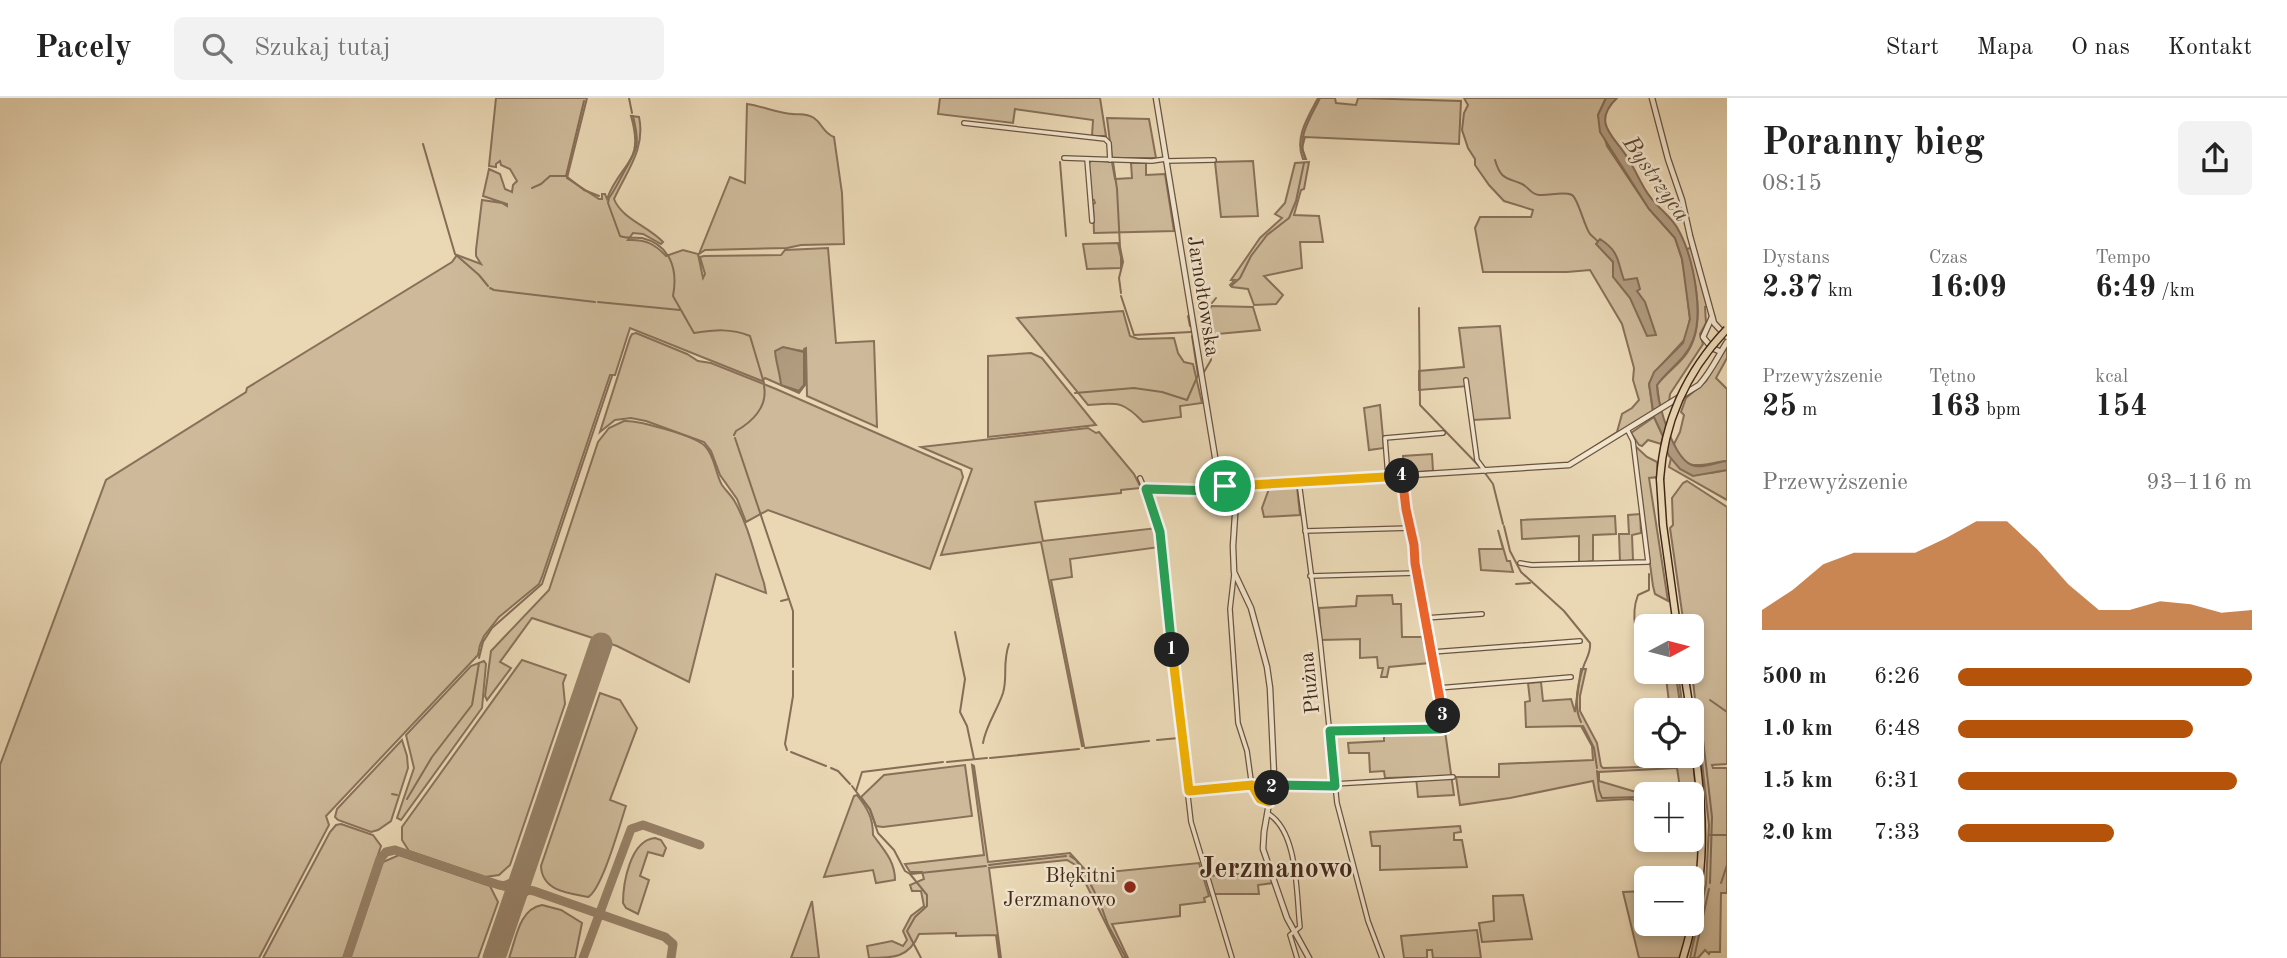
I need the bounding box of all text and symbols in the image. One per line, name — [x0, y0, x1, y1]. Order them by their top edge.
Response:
search box — [174, 17, 664, 80]
icon: search — [198, 29, 236, 67]
text: Pacely — [35, 32, 132, 65]
text: Szukaj tutaj — [254, 35, 391, 61]
text: Start — [1885, 36, 1939, 60]
text: Mapa — [1977, 36, 2033, 60]
text: O nas — [2071, 36, 2130, 60]
text: Kontakt — [2168, 36, 2252, 60]
button: share — [2178, 121, 2252, 195]
text: Poranny bieg — [1762, 125, 1985, 163]
water label: Bystrzyca — [1617, 131, 1693, 226]
text: 08:15 — [1762, 172, 1822, 195]
street label: Jarnołtowska — [1183, 234, 1222, 358]
text: Dystans — [1762, 249, 1830, 268]
text: Czas — [1929, 249, 1967, 268]
text: Tempo — [2095, 249, 2151, 268]
text: 2.37 — [1762, 273, 1823, 303]
text: 16:09 — [1929, 273, 2007, 303]
text: 6:49 — [2095, 273, 2156, 303]
text: km — [1823, 282, 1853, 301]
text: /km — [2156, 282, 2195, 301]
text: Przewyższenie — [1762, 368, 1882, 387]
text: Tętno — [1929, 368, 1976, 387]
text: kcal — [2095, 368, 2128, 387]
text: 25 — [1762, 392, 1797, 422]
text: 163 — [1929, 392, 1981, 422]
text: 154 — [2095, 392, 2148, 422]
text: m — [1797, 401, 1817, 420]
text: bpm — [1981, 401, 2021, 420]
pin — [1195, 456, 1255, 516]
pin: 4 — [1384, 458, 1420, 494]
text: 4 — [1396, 466, 1407, 485]
icon: arrive — [1206, 467, 1244, 505]
text: Przewyższenie — [1762, 471, 1908, 494]
text: 93–116 m — [2146, 471, 2252, 494]
north arrow — [1634, 614, 1704, 684]
map controls — [1634, 614, 1704, 936]
pin: 1 — [1154, 632, 1190, 668]
text: 1 — [1166, 640, 1177, 659]
street label: Płużna — [1297, 651, 1324, 715]
text: 500 m — [1762, 665, 1827, 688]
text: 6:26 — [1874, 665, 1920, 688]
pin: 3 — [1426, 698, 1460, 734]
button: locate — [1634, 698, 1704, 768]
text: 3 — [1437, 706, 1448, 725]
text: 1.0 km — [1762, 717, 1833, 740]
text: 6:48 — [1874, 717, 1920, 740]
text: 1.5 km — [1762, 769, 1833, 792]
text: 6:31 — [1874, 769, 1920, 792]
pin: 2 — [1254, 770, 1290, 806]
text: 2 — [1266, 778, 1277, 797]
button: + — [1634, 782, 1704, 852]
text: 2.0 km — [1762, 821, 1833, 844]
text: 7:33 — [1874, 821, 1920, 844]
district label: Jerzmanowo — [1199, 856, 1353, 884]
place label: Błękitni Jerzmanowo — [1003, 866, 1116, 911]
button: − — [1634, 866, 1704, 936]
marker: Błękitni Jerzmanowo — [1122, 879, 1138, 895]

